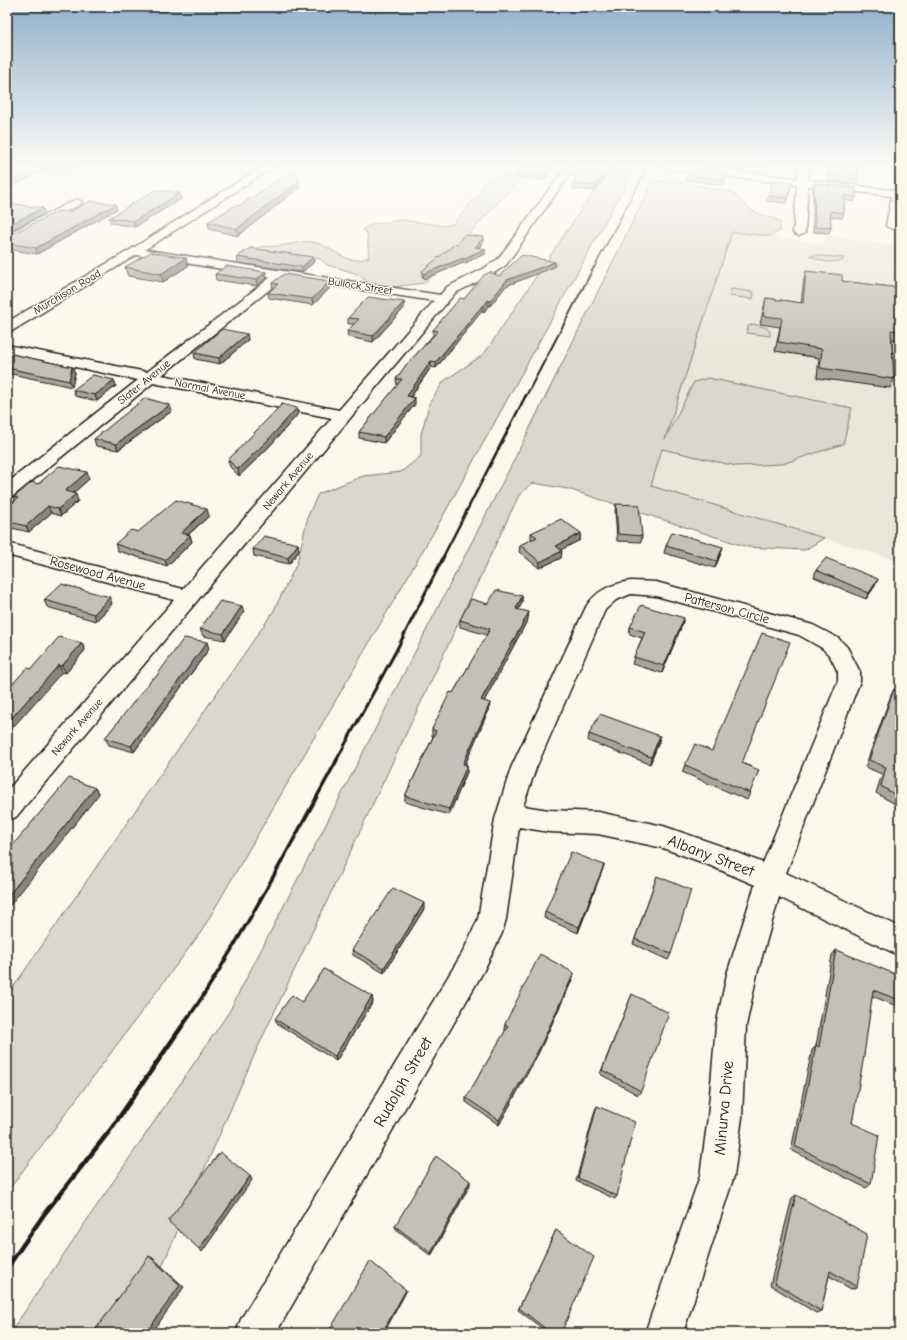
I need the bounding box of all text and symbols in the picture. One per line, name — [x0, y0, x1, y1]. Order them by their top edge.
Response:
street label: Murchison Road — [31, 267, 103, 317]
street label: Bullock Street — [327, 275, 394, 298]
street label: Slater Avenue — [115, 356, 173, 407]
street label: Normal Avenue — [174, 376, 247, 402]
street label: Newark Avenue — [260, 449, 316, 513]
street label: Rosewood Avenue — [49, 553, 148, 593]
street label: Patterson Circle — [683, 589, 772, 627]
street label: Newark Avenue — [49, 695, 106, 758]
street label: Albany Street — [665, 831, 757, 881]
street label: Rudolph Street — [370, 1034, 436, 1130]
street label: Minurva Drive — [711, 1060, 737, 1156]

